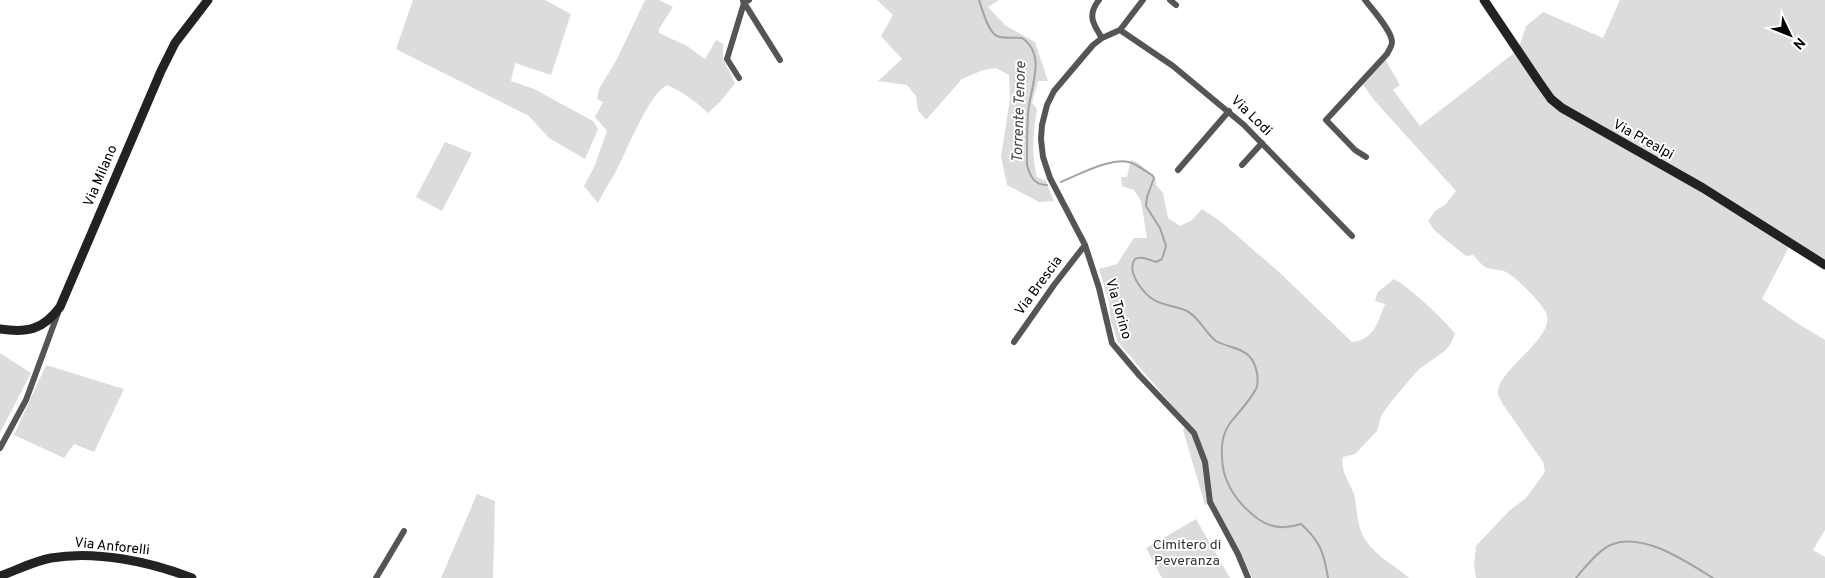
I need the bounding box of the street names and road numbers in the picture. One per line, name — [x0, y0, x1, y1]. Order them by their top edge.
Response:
street label: Via Lodi — [1227, 92, 1275, 140]
street label: Via Prealpi — [1609, 116, 1677, 164]
street label: Via Milano — [80, 142, 122, 209]
street label: Via Brescia — [1012, 253, 1066, 319]
street label: Via Torino — [1101, 277, 1135, 341]
street label: Via Anforelli — [73, 535, 151, 559]

